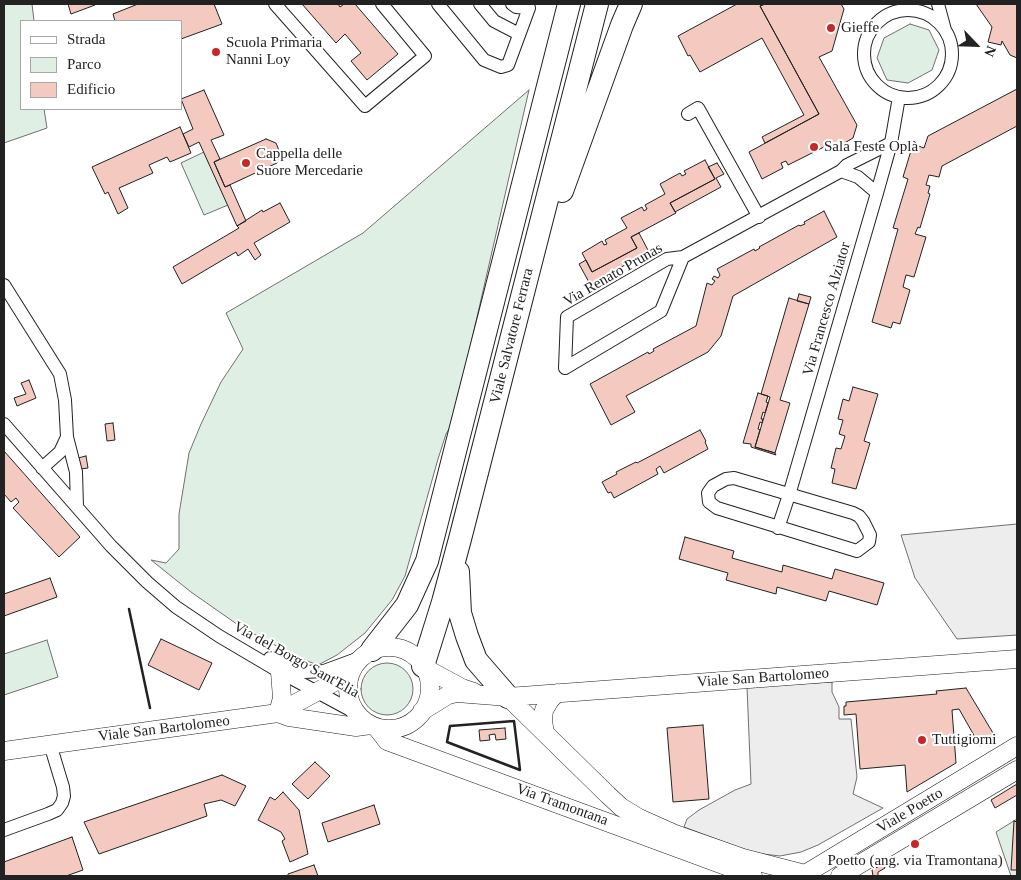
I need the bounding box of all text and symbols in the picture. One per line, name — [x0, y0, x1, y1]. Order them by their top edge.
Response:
place label: Gieffe — [841, 19, 879, 37]
legend — [20, 20, 182, 110]
north arrow — [951, 20, 1001, 70]
marker: Gieffe — [825, 22, 837, 34]
text: Strada — [67, 31, 105, 47]
place label: Scuola Primaria Nanni Loy — [226, 34, 322, 69]
text: N — [981, 44, 999, 59]
marker: Scuola Primaria Nanni Loy — [210, 46, 222, 58]
text: Parco — [67, 56, 101, 72]
text: Edificio — [67, 81, 115, 97]
place label: Sala Feste Oplà — [824, 138, 918, 156]
marker: Sala Feste Oplà — [808, 141, 820, 153]
place label: Cappella delle Suore Mercedarie — [256, 145, 363, 180]
marker: Cappella delle Suore Mercedarie — [240, 157, 252, 169]
street label: Via Renato Prunas — [560, 239, 666, 311]
street label: Via Francesco Alziator — [799, 240, 855, 378]
street label: Viale Salvatore Ferrara — [486, 266, 538, 406]
street label: Via del Borgo Sant'Elia — [230, 618, 362, 702]
street label: Viale San Bartolomeo — [696, 664, 830, 692]
street label: Viale San Bartolomeo — [97, 712, 231, 746]
place label: Tuttigiorni — [932, 731, 996, 749]
marker: Tuttigiorni — [916, 734, 928, 746]
street label: Via Tramontana — [514, 780, 610, 830]
street label: Viale Poetto — [874, 784, 946, 838]
marker: Poetto (ang. via Tramontana) — [909, 838, 921, 850]
place label: Poetto (ang. via Tramontana) — [827, 852, 1003, 870]

